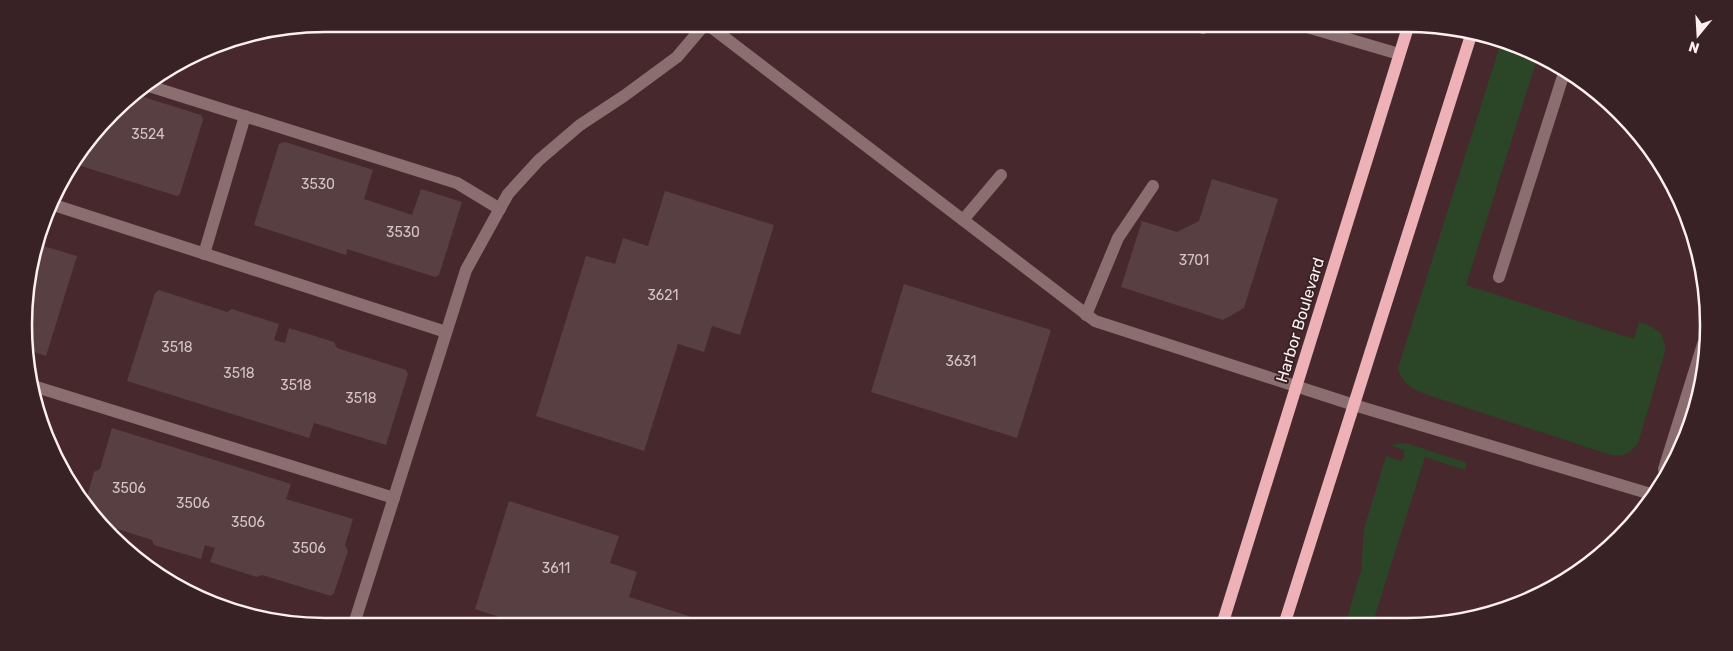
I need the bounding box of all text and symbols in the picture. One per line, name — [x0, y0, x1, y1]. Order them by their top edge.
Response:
north arrow — [1673, 10, 1723, 60]
text: N — [1687, 37, 1702, 57]
house number: 3524 — [131, 126, 165, 143]
house number: 3530 — [301, 176, 335, 193]
house number: 3530 — [386, 224, 420, 241]
house number: 3701 — [1179, 252, 1209, 269]
street label: Harbor Boulevard — [1272, 255, 1328, 385]
house number: 3621 — [647, 287, 679, 304]
house number: 3518 — [161, 339, 193, 356]
house number: 3631 — [945, 353, 977, 370]
house number: 3518 — [223, 365, 255, 382]
house number: 3518 — [280, 377, 312, 394]
house number: 3518 — [345, 390, 377, 407]
house number: 3506 — [112, 480, 146, 497]
house number: 3506 — [176, 495, 210, 512]
house number: 3506 — [231, 514, 265, 531]
house number: 3506 — [292, 540, 326, 557]
house number: 3611 — [542, 560, 570, 577]

